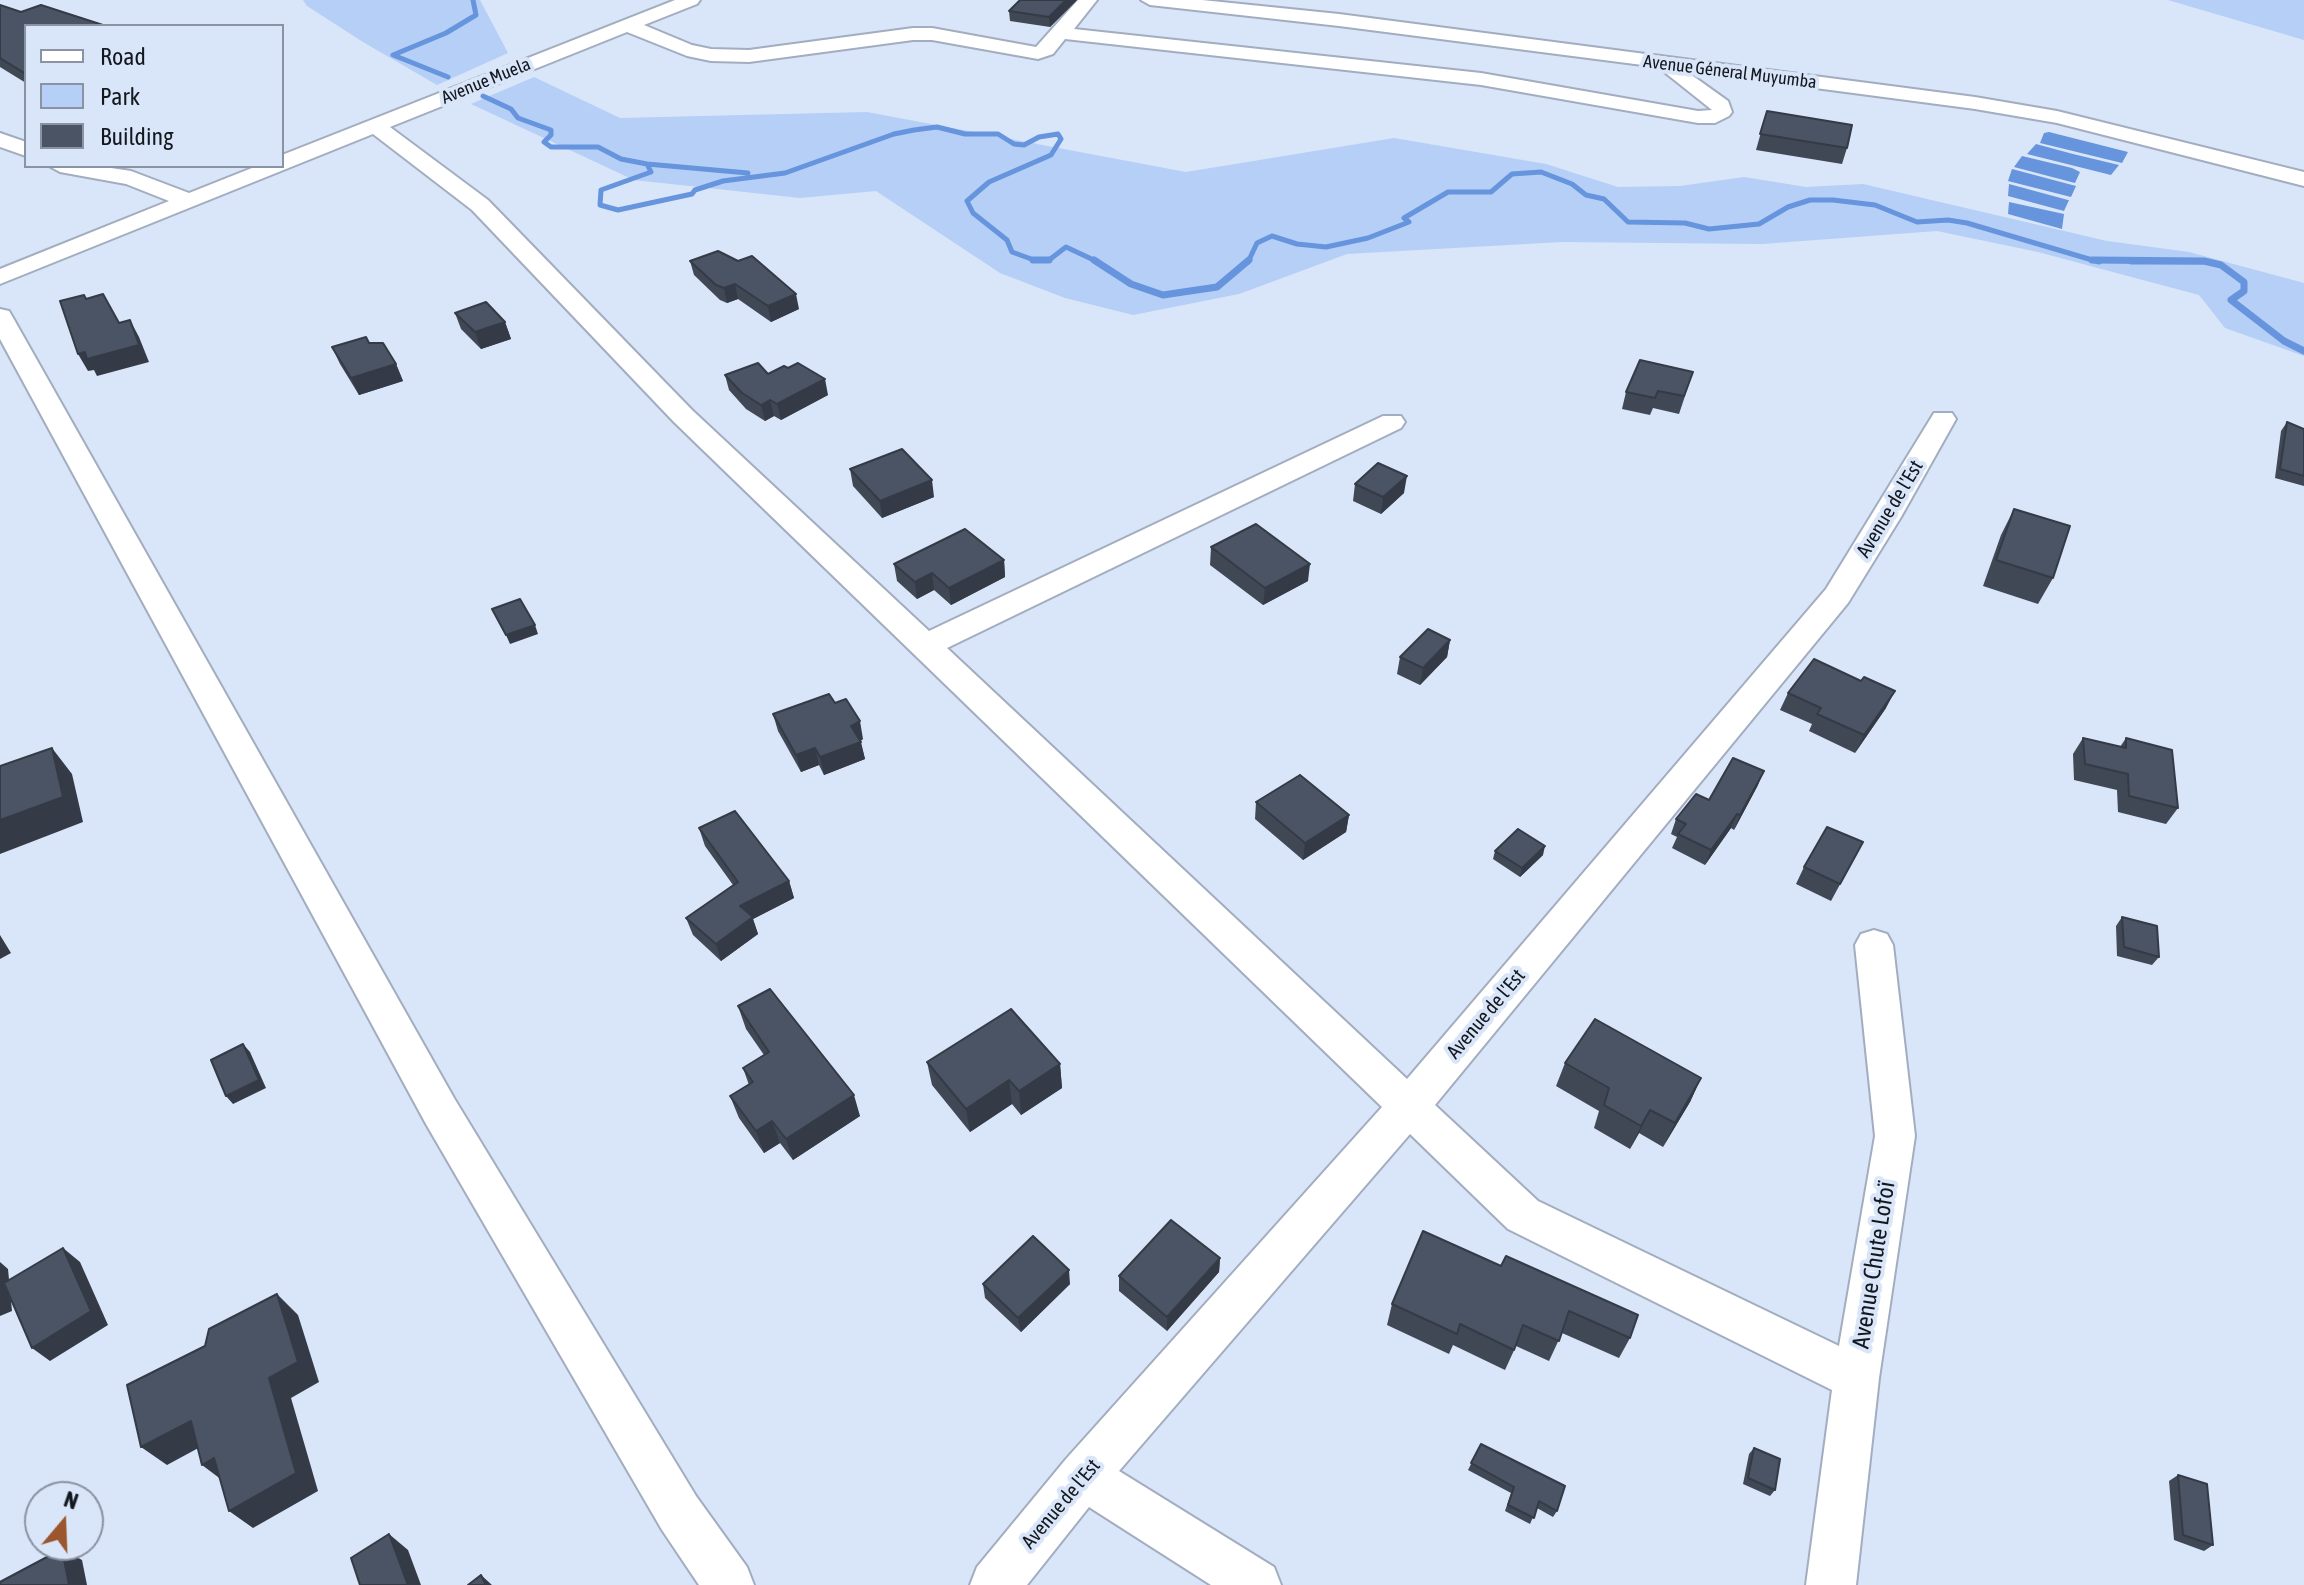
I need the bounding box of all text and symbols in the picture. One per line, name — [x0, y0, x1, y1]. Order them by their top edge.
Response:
legend — [24, 24, 284, 168]
text: Road — [100, 43, 146, 70]
street label: Avenue Géneral Muyumba — [1642, 51, 1818, 93]
street label: Avenue Muela — [438, 53, 534, 109]
text: Park — [100, 83, 140, 110]
text: Building — [100, 123, 173, 150]
street label: Avenue de l'Est — [1852, 456, 1928, 562]
street label: Avenue de l'Est — [1442, 964, 1530, 1064]
street label: Avenue Chute Lofoï — [1847, 1179, 1901, 1351]
street label: Avenue de l'Est — [1017, 1454, 1105, 1554]
north arrow — [24, 1481, 104, 1561]
text: N — [61, 1486, 82, 1515]

